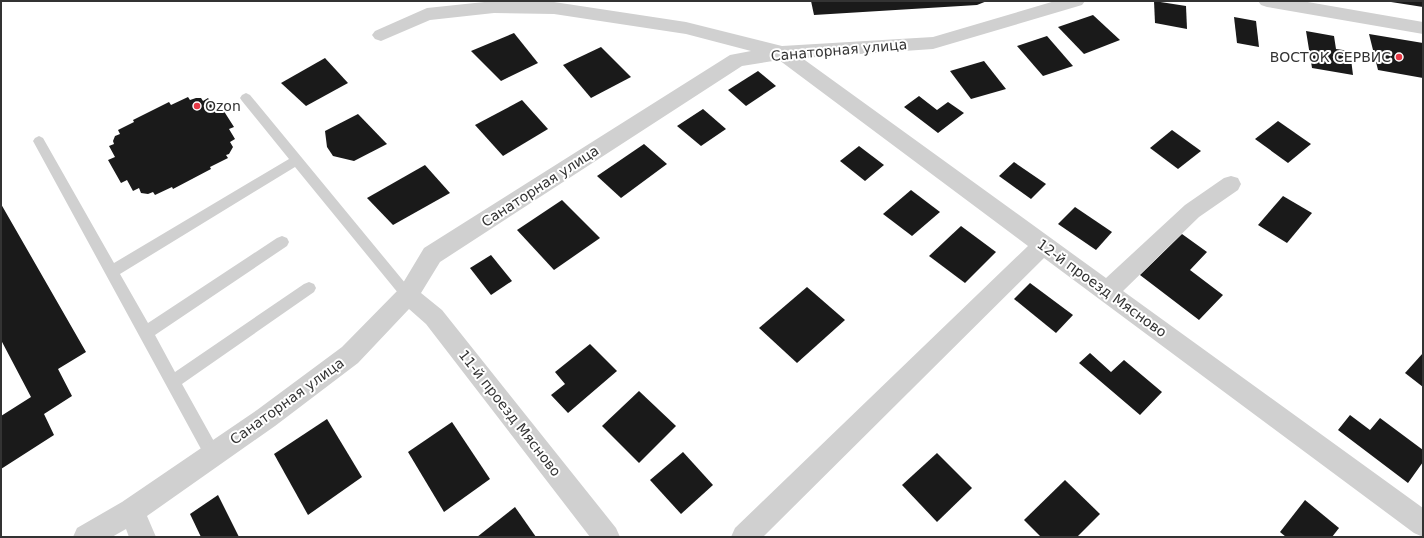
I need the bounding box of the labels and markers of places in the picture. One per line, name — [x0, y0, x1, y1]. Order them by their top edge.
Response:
place label: ВОСТОК СЕРВИС — [1270, 49, 1391, 65]
marker: ВОСТОК СЕРВИС — [1394, 52, 1404, 62]
place label: Ozon — [205, 98, 241, 114]
marker: Ozon — [192, 101, 202, 111]

